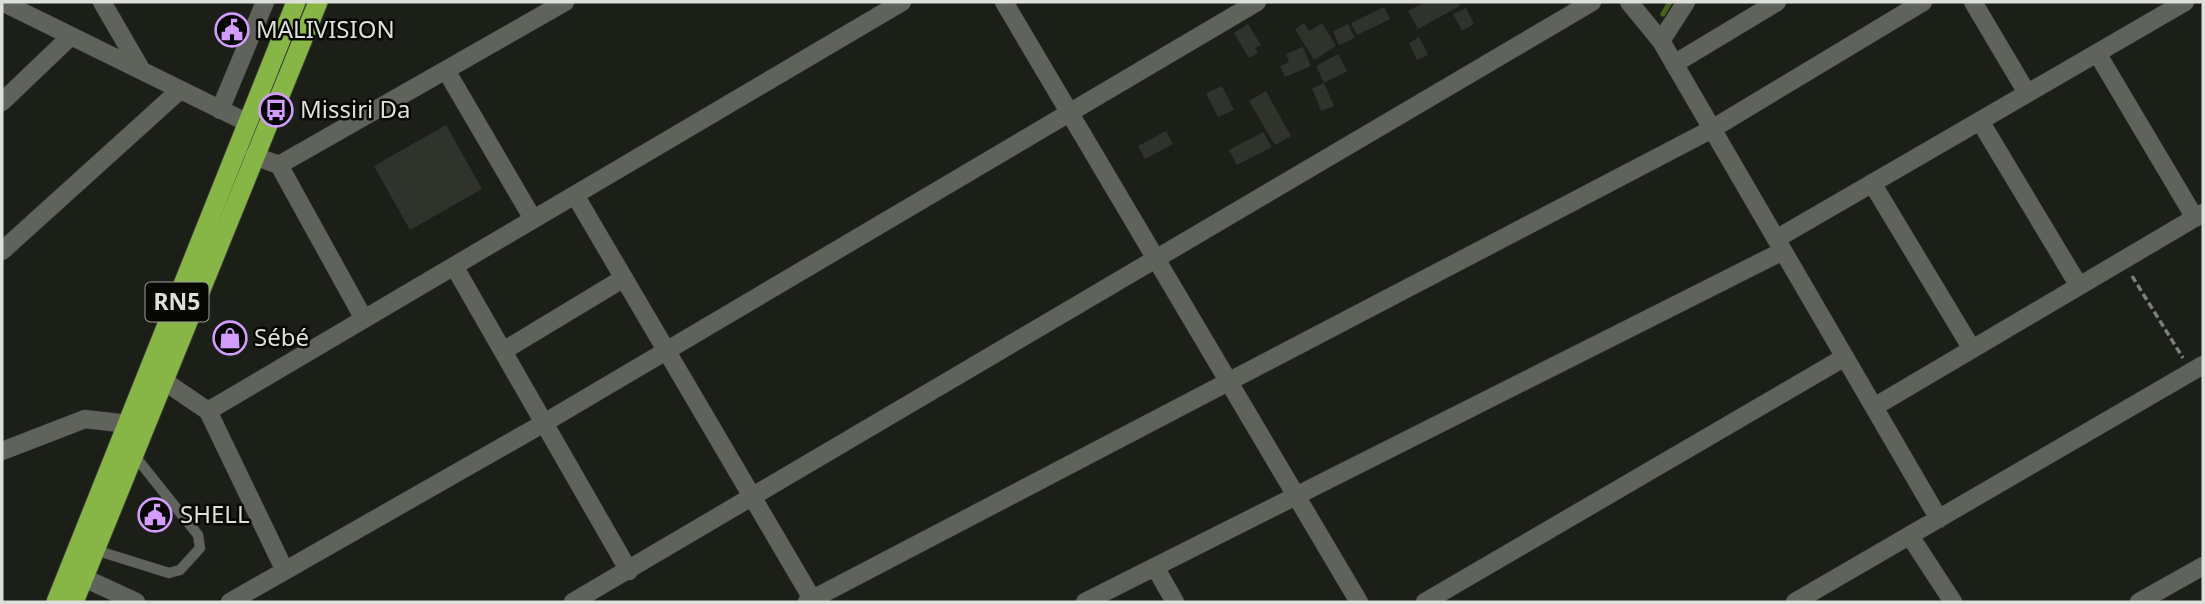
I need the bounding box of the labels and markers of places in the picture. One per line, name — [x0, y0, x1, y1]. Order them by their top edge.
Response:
public building icon: MALIVISION — [213, 11, 251, 49]
place label: MALIVISION — [256, 12, 395, 45]
bus stop icon: Missiri Da — [257, 91, 295, 129]
place label: Missiri Da — [300, 92, 410, 125]
shop icon: Sébé — [211, 319, 249, 357]
place label: Sébé — [254, 320, 309, 353]
public building icon: SHELL — [136, 496, 174, 534]
place label: SHELL — [180, 497, 249, 530]

